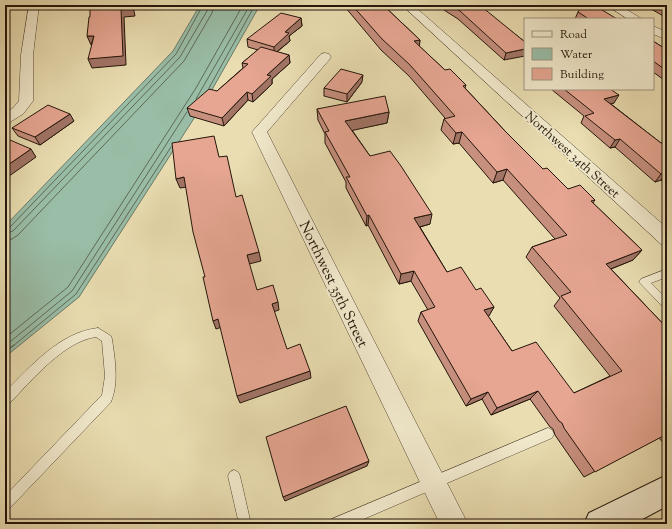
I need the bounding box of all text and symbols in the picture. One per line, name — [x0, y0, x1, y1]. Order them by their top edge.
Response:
legend — [524, 18, 654, 90]
text: Road — [560, 26, 587, 44]
text: Water — [560, 46, 593, 64]
text: Building — [560, 66, 604, 84]
street label: Northwest 34th Street — [520, 108, 623, 203]
street label: Northwest 35th Street — [293, 218, 372, 351]

